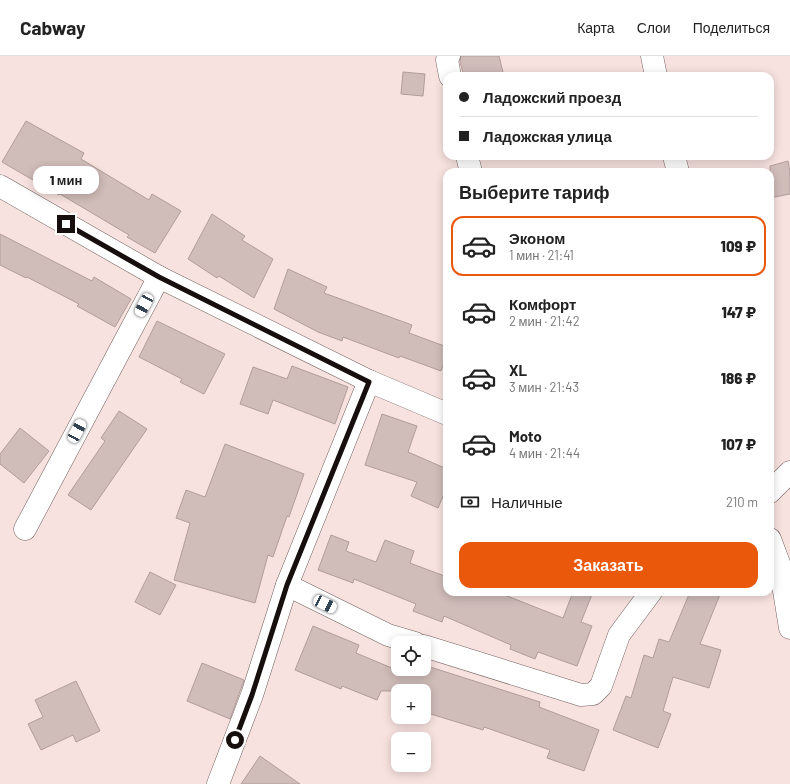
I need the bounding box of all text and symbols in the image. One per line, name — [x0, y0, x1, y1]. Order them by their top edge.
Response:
text: Cabway — [20, 16, 86, 39]
text: Карта — [577, 19, 615, 36]
text: Слои — [637, 19, 671, 36]
text: Поделиться — [693, 19, 770, 36]
text: Ладожский проезд — [483, 88, 621, 106]
text: Ладожская улица — [483, 127, 612, 145]
callout: 1 мин — [33, 166, 99, 194]
text: 1 мин — [50, 172, 82, 188]
text: Выберите тариф — [459, 181, 610, 203]
route end — [57, 215, 75, 233]
icon: car — [461, 228, 497, 264]
text: Эконом — [509, 229, 565, 247]
text: 109 ₽ — [721, 237, 756, 255]
text: 1 мин · 21:41 — [509, 247, 574, 263]
car — [133, 292, 155, 318]
icon: car — [461, 294, 497, 330]
text: Комфорт — [509, 295, 576, 313]
text: 147 ₽ — [722, 303, 756, 321]
text: 2 мин · 21:42 — [509, 313, 580, 329]
icon: car — [461, 360, 497, 396]
text: XL — [509, 361, 527, 379]
text: 186 ₽ — [721, 369, 756, 387]
text: 3 мин · 21:43 — [509, 379, 579, 395]
car — [66, 418, 88, 444]
icon: car — [461, 426, 497, 462]
text: Moto — [509, 427, 542, 445]
text: 107 ₽ — [721, 435, 756, 453]
text: 4 мин · 21:44 — [509, 445, 580, 461]
icon: cash — [459, 491, 481, 513]
text: Наличные — [491, 493, 563, 511]
text: 210 m — [726, 494, 758, 510]
button: Заказать — [459, 542, 758, 588]
car — [312, 593, 338, 615]
map controls — [391, 636, 431, 772]
button: locate — [391, 636, 431, 676]
button: + — [391, 684, 431, 724]
route start — [226, 731, 244, 749]
button: − — [391, 732, 431, 772]

